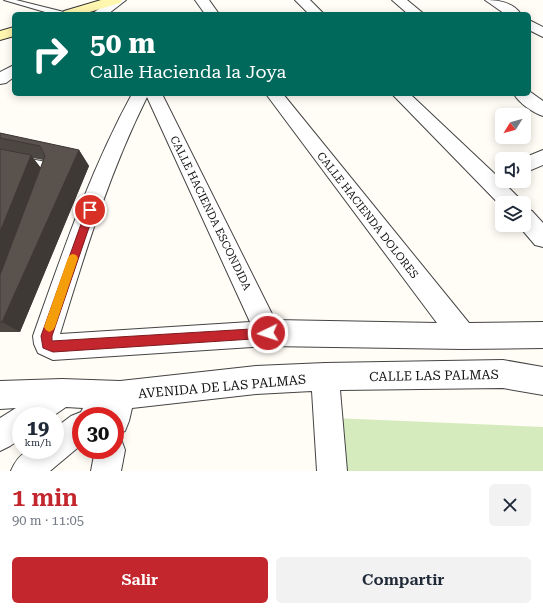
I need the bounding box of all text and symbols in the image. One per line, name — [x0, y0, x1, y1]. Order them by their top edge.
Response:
text: 50 m — [90, 27, 155, 60]
icon: right — [24, 28, 76, 80]
text: Calle Hacienda la Joya — [90, 61, 286, 82]
north arrow — [495, 108, 531, 144]
map controls — [495, 108, 531, 232]
street label: CALLE HACIENDA ESCONDIDA — [167, 134, 254, 293]
street label: CALLE HACIENDA DOLORES — [314, 150, 421, 281]
button: sound — [495, 152, 531, 188]
pin — [73, 193, 107, 227]
button: layers — [495, 196, 531, 232]
icon: arrive — [79, 199, 101, 221]
position arrow — [247, 312, 289, 354]
street label: CALLE LAS PALMAS — [369, 367, 499, 384]
street label: AVENIDA DE LAS PALMAS — [137, 372, 307, 401]
speed limit sign: 30 — [72, 407, 124, 459]
text: 19 — [27, 416, 49, 440]
text: km/h — [25, 437, 51, 448]
text: 1 min — [12, 484, 78, 512]
button: close — [489, 484, 531, 526]
text: 90 m · 11:05 — [12, 513, 84, 528]
button: Salir — [12, 557, 268, 603]
button: Compartir — [276, 557, 531, 603]

